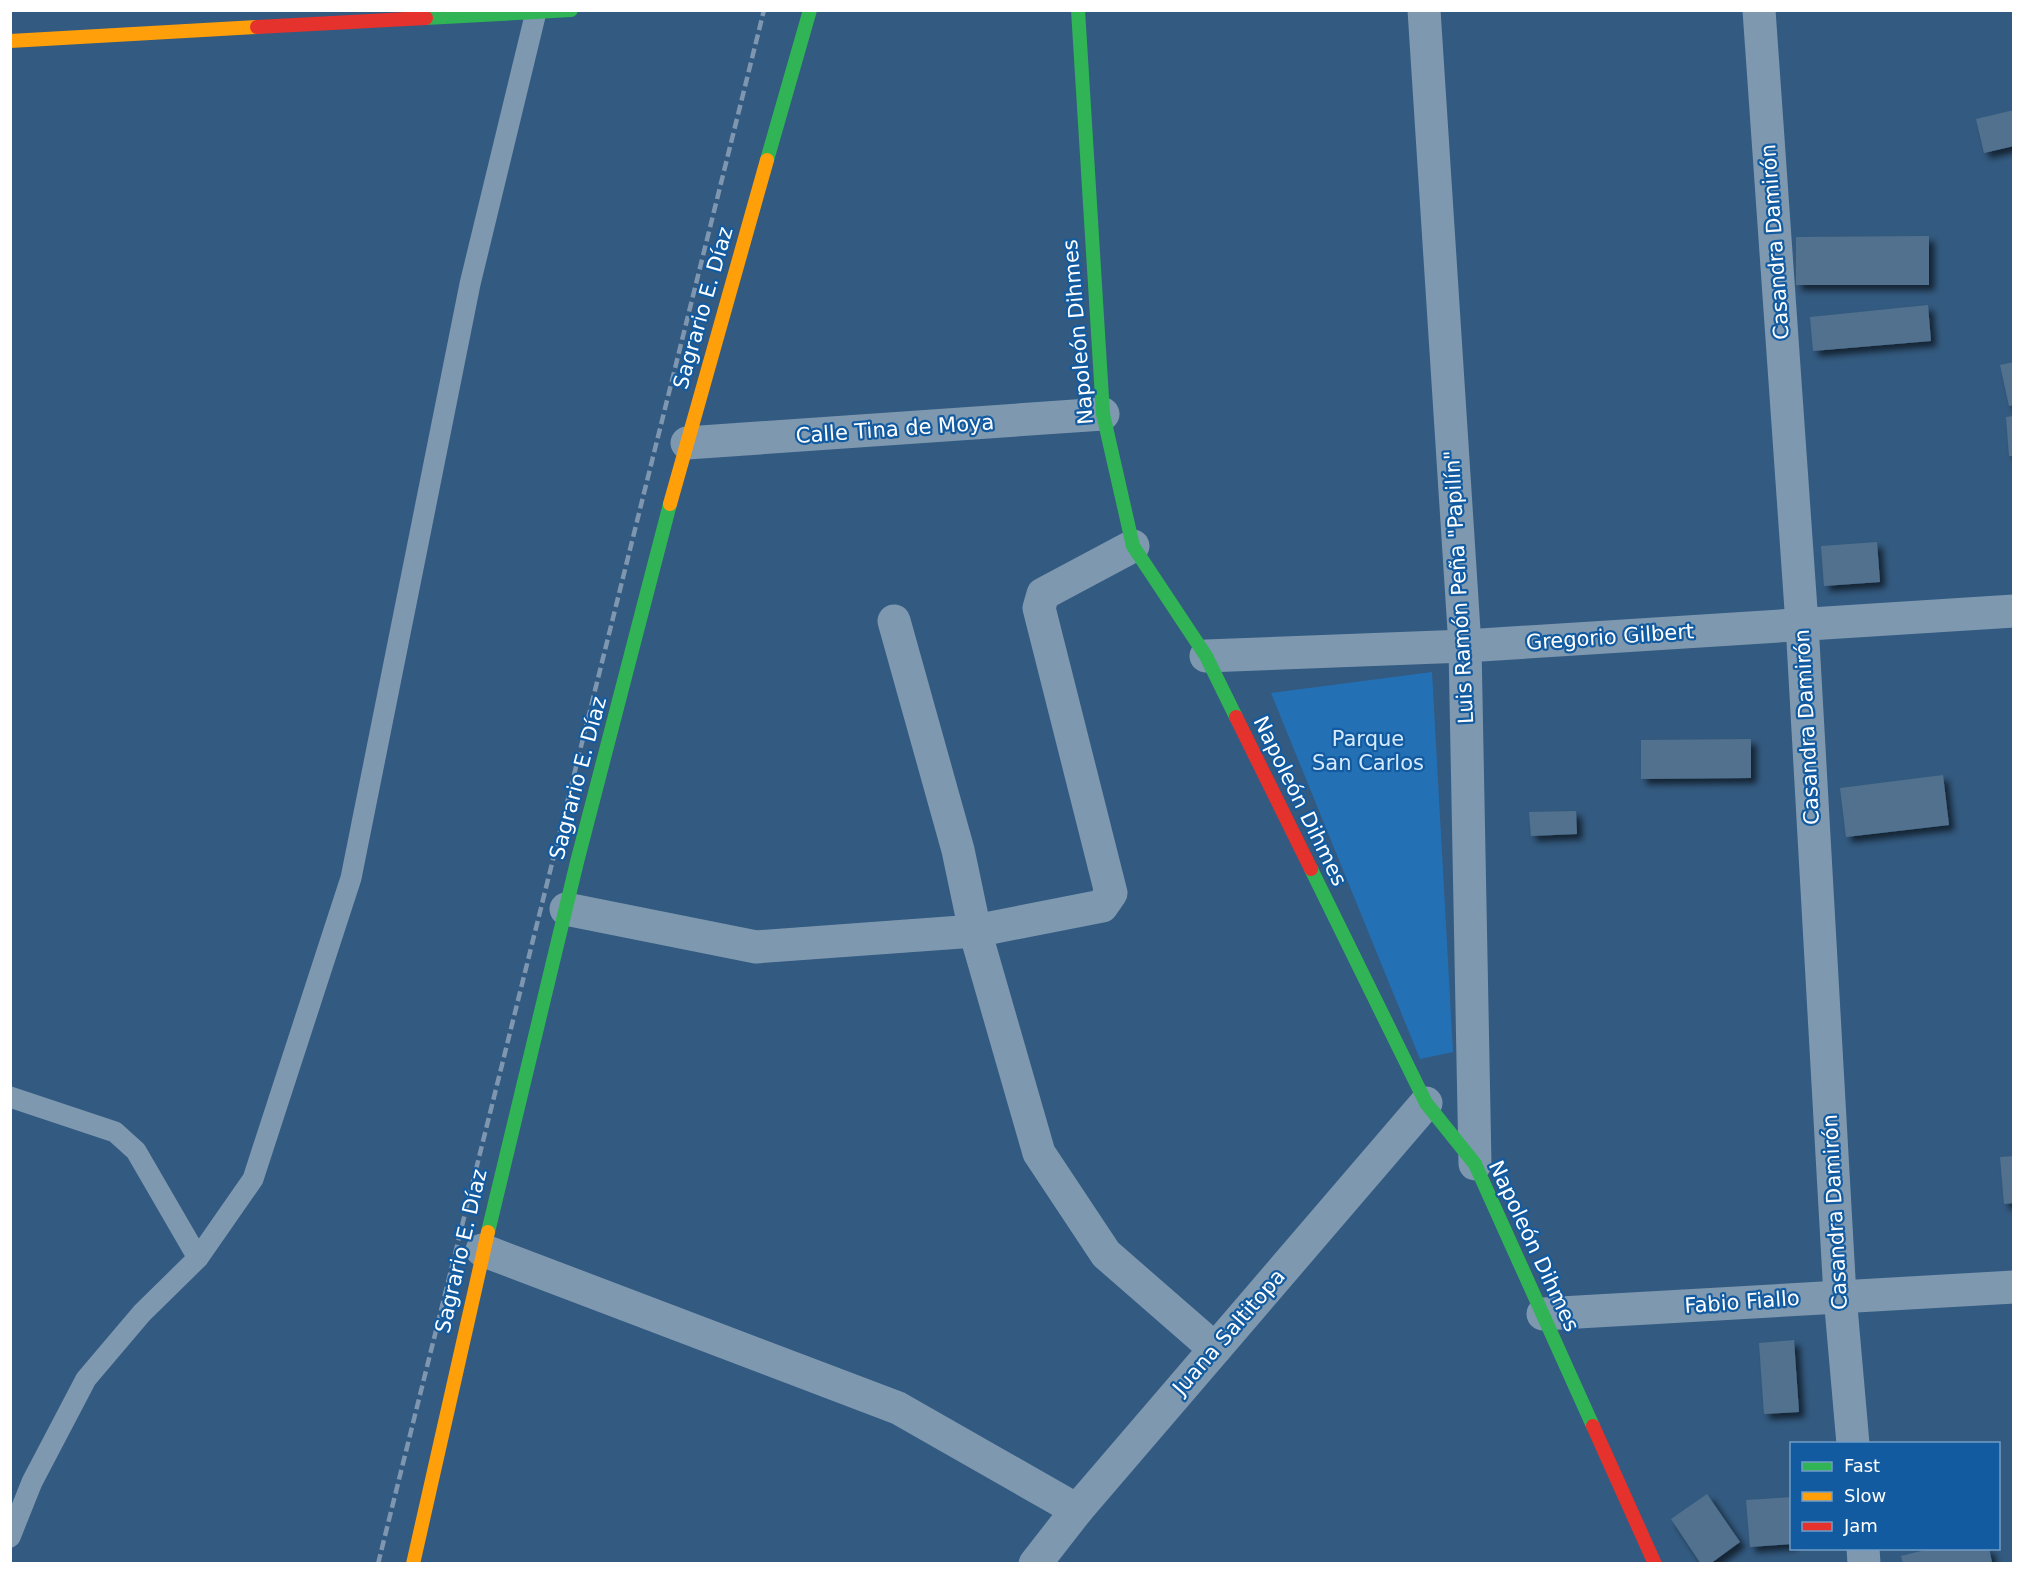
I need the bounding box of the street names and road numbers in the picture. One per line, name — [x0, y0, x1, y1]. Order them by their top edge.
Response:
street label: Casandra Damirón — [1756, 143, 1794, 341]
street label: Sagrario E. Díaz — [668, 224, 738, 392]
street label: Napoleón Dihmes — [1058, 238, 1098, 426]
street label: Calle Tina de Moya — [795, 410, 995, 448]
street label: Luis Ramón Peña "Papilín" — [1440, 449, 1478, 725]
street label: Gregorio Gilbert — [1525, 619, 1695, 655]
street label: Casandra Damirón — [1790, 629, 1824, 825]
street label: Sagrario E. Díaz — [545, 694, 611, 862]
street label: Napoleón Dihmes — [1248, 712, 1352, 890]
street label: Casandra Damirón — [1818, 1114, 1852, 1310]
street label: Napoleón Dihmes — [1484, 1157, 1584, 1335]
street label: Sagrario E. Díaz — [430, 1167, 492, 1335]
street label: Juana Saltitopa — [1167, 1264, 1290, 1401]
street label: Fabio Fiallo — [1684, 1286, 1800, 1318]

